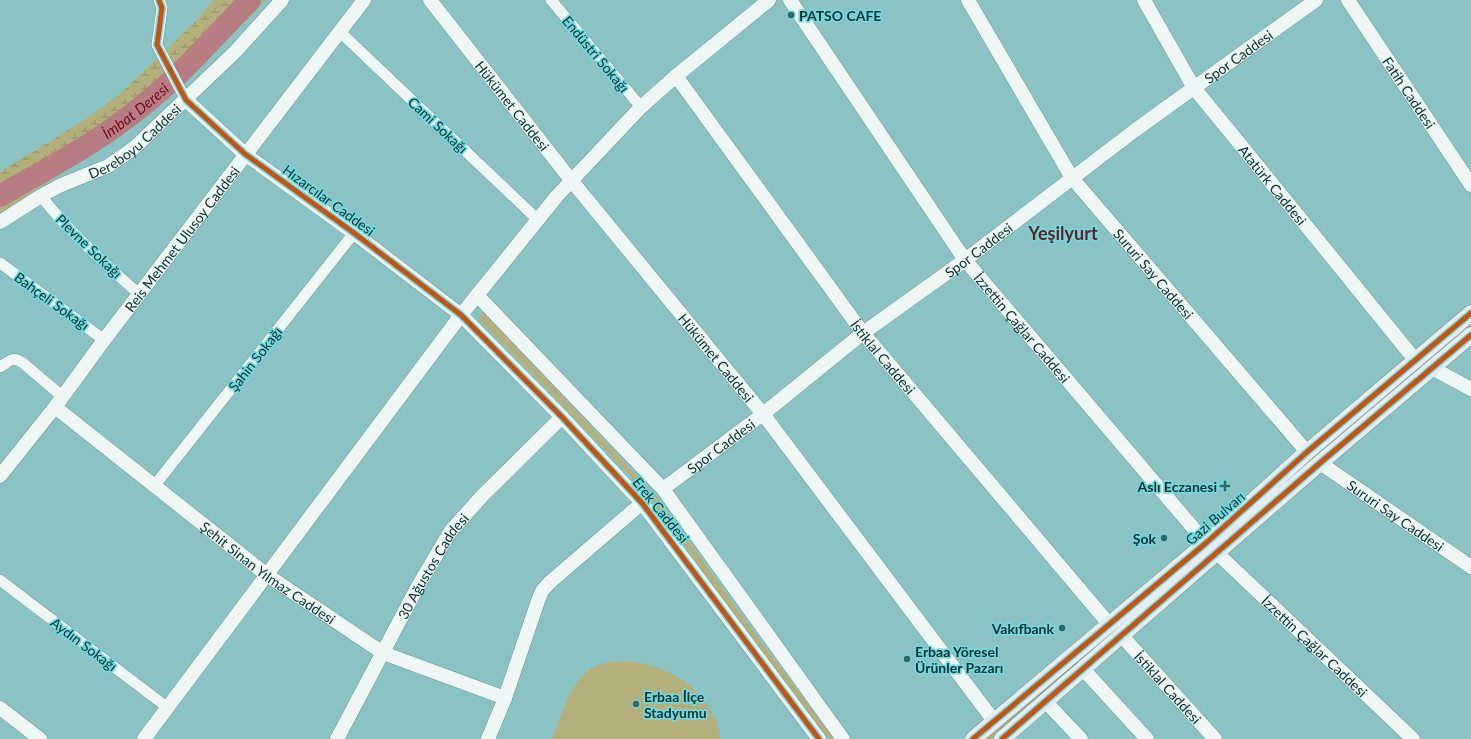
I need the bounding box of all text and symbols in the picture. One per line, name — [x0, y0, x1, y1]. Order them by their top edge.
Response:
place label: PATSO CAFE — [799, 7, 881, 24]
marker: PATSO CAFE — [786, 10, 796, 20]
street label: Endüstri Sokağı — [559, 12, 633, 96]
street label: Spor Caddesi — [1200, 26, 1276, 86]
street label: Fatih Caddesi — [1379, 53, 1439, 132]
street label: Hükümet Caddesi — [472, 57, 553, 154]
water label: İmbat Deresi — [98, 79, 172, 142]
street label: Cami Sokağı — [405, 93, 471, 157]
street label: Dereboyu Caddesi — [86, 100, 184, 182]
street label: Atatürk Caddesi — [1235, 141, 1311, 228]
street label: Hızarcılar Caddesi — [280, 161, 378, 239]
street label: Reis Mehmet Ulusoy Caddesi — [121, 162, 243, 315]
street label: Plevne Sokağı — [52, 210, 126, 282]
street label: Spor Caddesi — [941, 219, 1016, 281]
district label: Yeşilyurt — [1027, 222, 1098, 244]
street label: Sururi Say Caddesi — [1110, 225, 1197, 322]
street label: Bahçeli Sokağı — [11, 268, 93, 334]
street label: İzzettin Çağlar Caddesi — [971, 269, 1074, 386]
street label: Hükümet Caddesi — [675, 310, 758, 405]
street label: İstiklal Caddesi — [848, 316, 919, 397]
street label: Şahin Sokağı — [225, 323, 285, 395]
street label: Spor Caddesi — [683, 415, 758, 477]
street label: Erek Caddesi — [629, 474, 693, 546]
street label: Sururi Say Caddesi — [1344, 476, 1447, 554]
place label: Aslı Eczanesi — [1137, 478, 1217, 495]
marker: Aslı Eczanesi — [1220, 481, 1230, 491]
street label: Gazi Bulvarı — [1182, 488, 1248, 548]
street label: 30 Ağustos Caddesi — [394, 509, 472, 622]
street label: Şehit Sinan Yılmaz Caddesi — [198, 517, 339, 627]
place label: Şok — [1133, 530, 1157, 547]
marker: Şok — [1159, 533, 1169, 543]
street label: İzzettin Çağlar Caddesi — [1259, 592, 1371, 700]
street label: Aydın Sokağı — [47, 614, 121, 674]
place label: Vakıfbank — [991, 620, 1055, 637]
marker: Vakıfbank — [1057, 623, 1067, 633]
place label: Erbaa Yöresel Ürünler Pazarı — [915, 643, 1003, 676]
street label: İstiklal Caddesi — [1131, 648, 1205, 727]
marker: Erbaa Yöresel Ürünler Pazarı — [902, 654, 912, 664]
place label: Erbaa İlçe Stadyumu — [644, 688, 707, 721]
marker: Erbaa İlçe Stadyumu — [631, 699, 641, 709]

